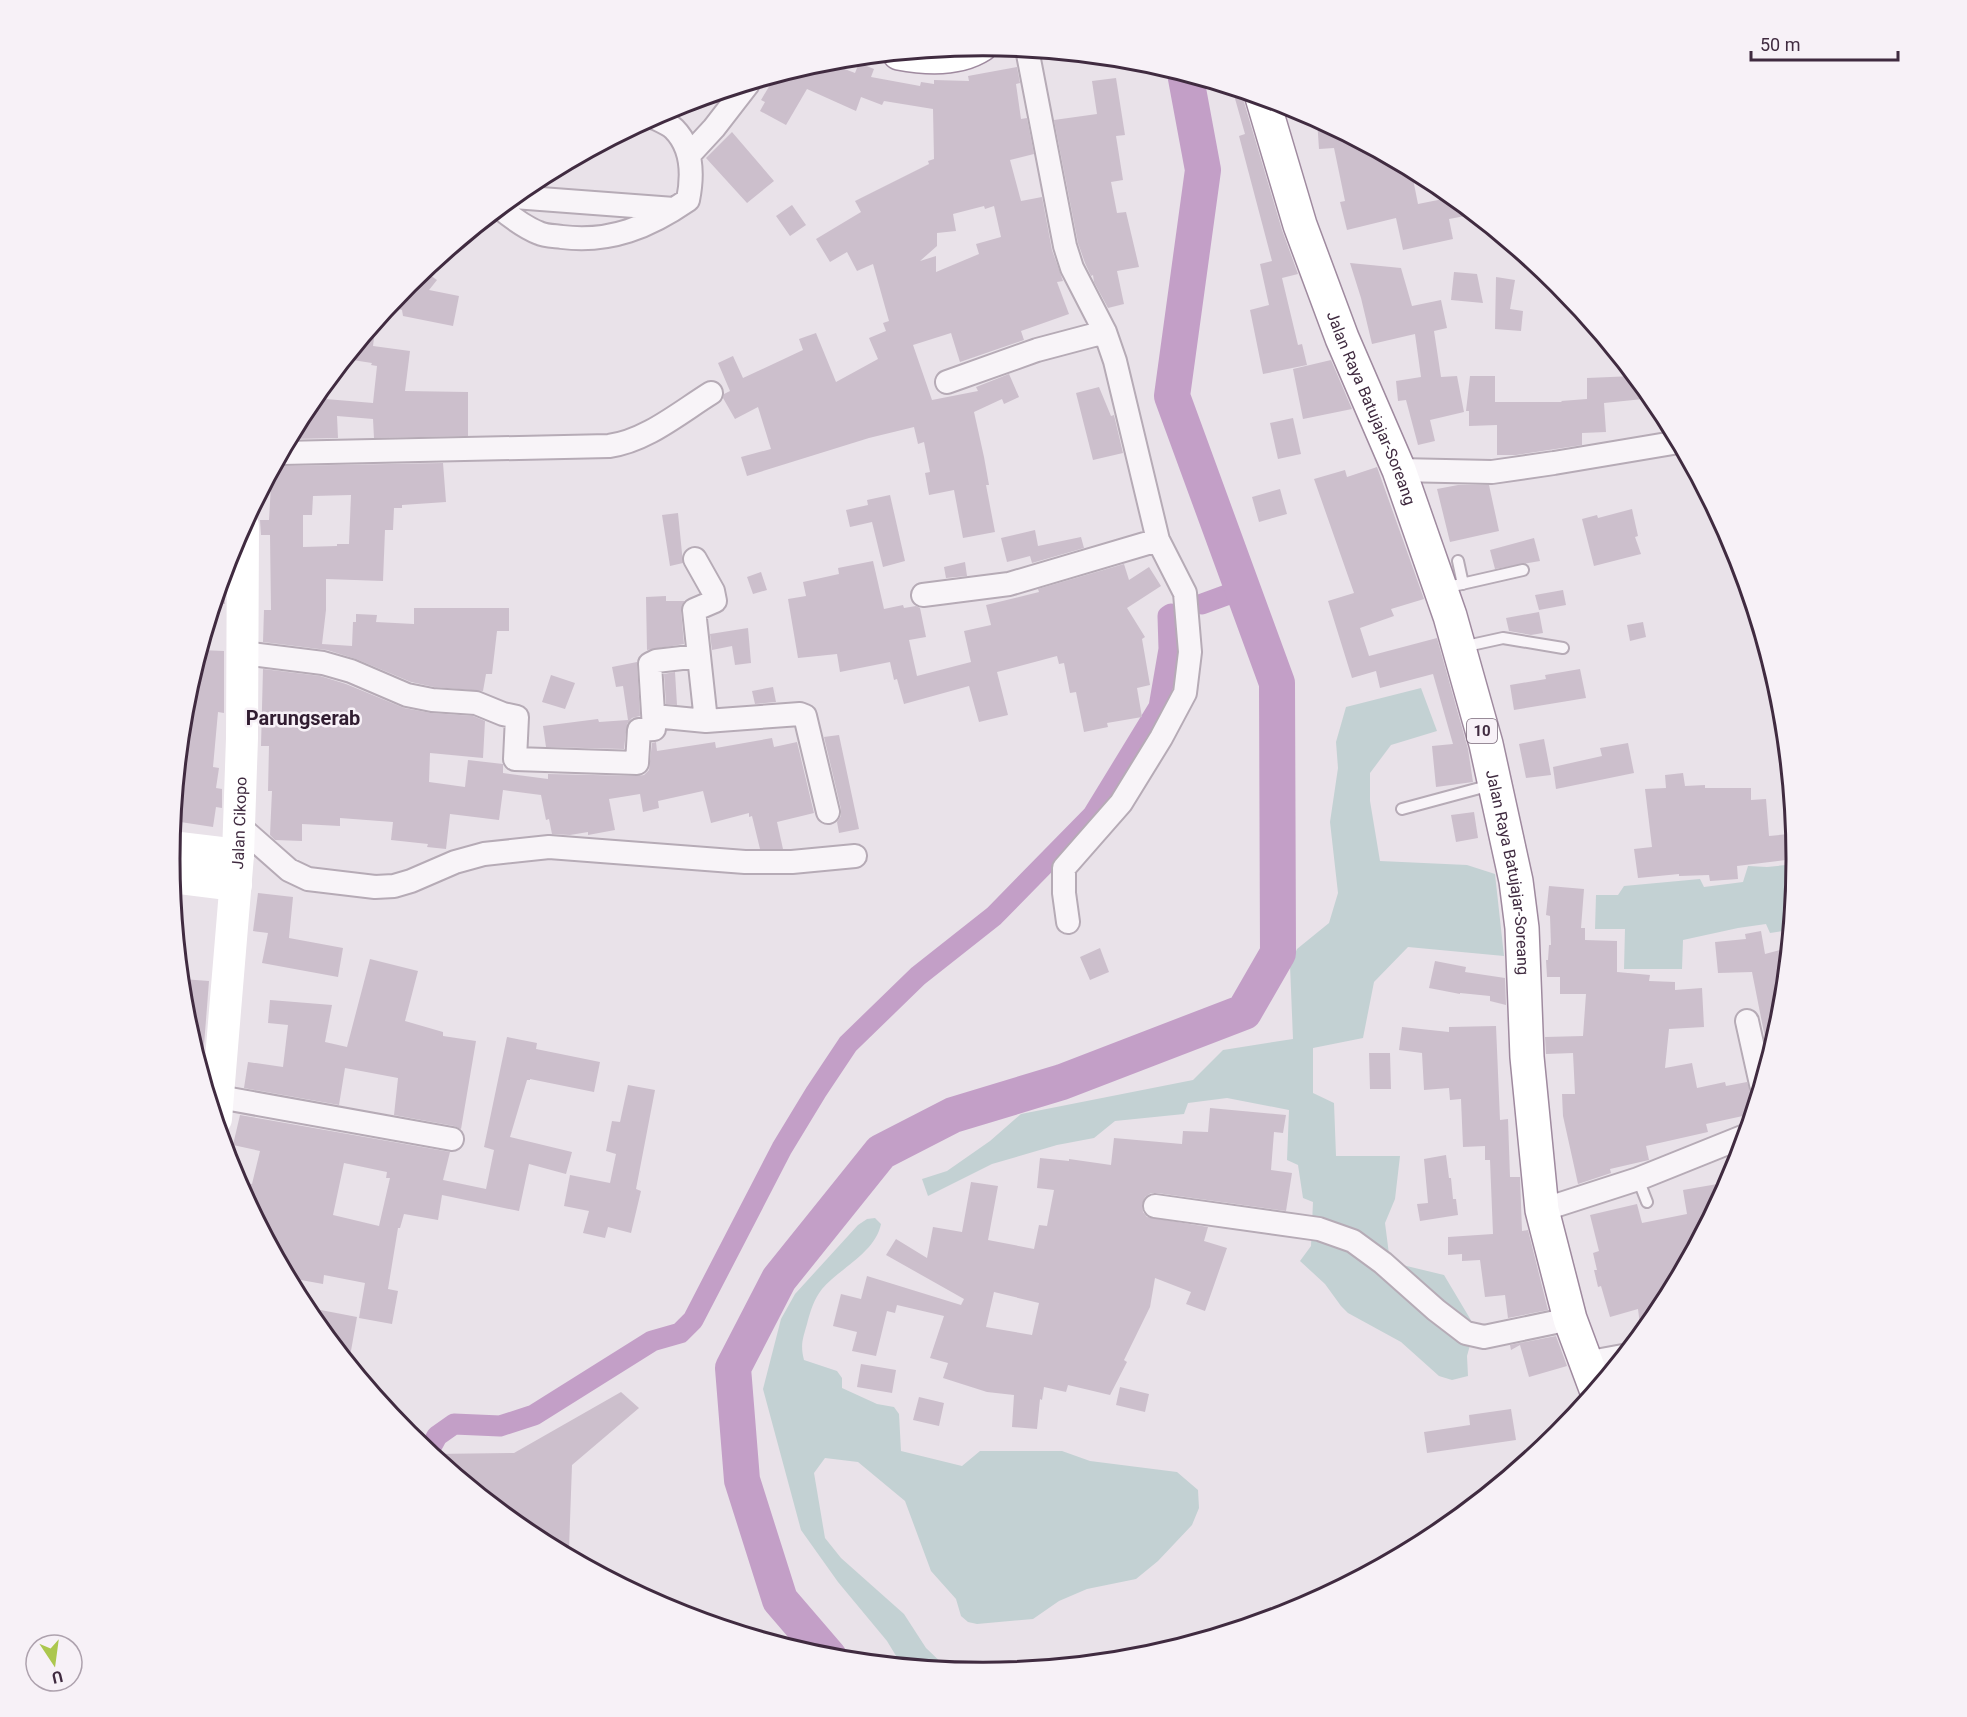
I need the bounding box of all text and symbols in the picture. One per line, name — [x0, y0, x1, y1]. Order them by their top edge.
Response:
scale bar — [1751, 24, 1898, 62]
text: 50 m — [1760, 34, 1800, 55]
street label: Jalan Raya Batujajar-Soreang — [1323, 308, 1420, 507]
district label: Parungserab — [246, 706, 360, 730]
road number: 10 — [1467, 719, 1497, 743]
street label: Jalan Raya Batujajar-Soreang — [1482, 768, 1533, 975]
street label: Jalan Cikopo — [227, 776, 250, 870]
north arrow — [24, 1633, 84, 1693]
text: U — [50, 1667, 65, 1688]

